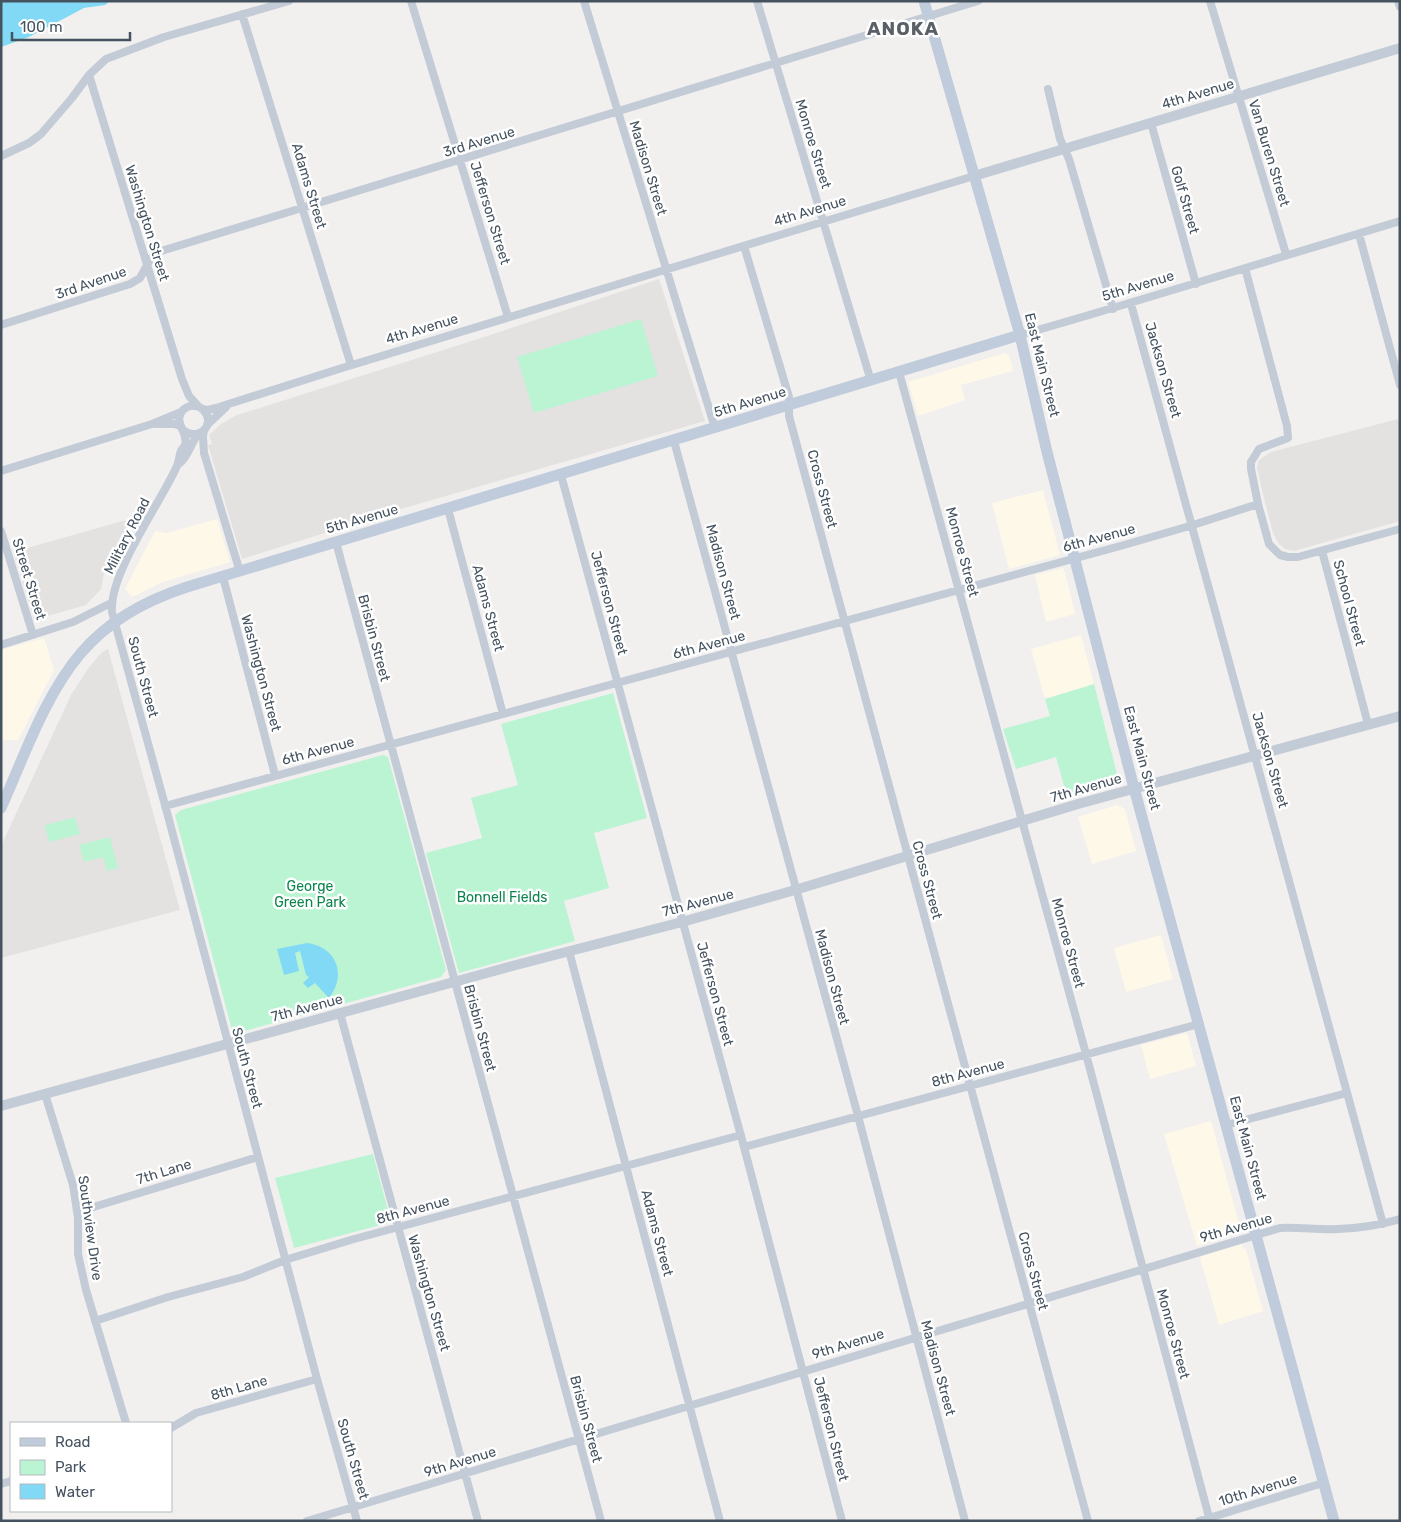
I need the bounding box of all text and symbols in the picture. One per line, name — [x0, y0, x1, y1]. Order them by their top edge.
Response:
scale bar — [12, 10, 130, 42]
district label: ANOKA — [867, 17, 939, 40]
text: 100 m — [20, 18, 62, 36]
street label: 4th Avenue — [1160, 75, 1236, 113]
street label: Monroe Street — [791, 97, 835, 191]
street label: Van Buren Street — [1245, 97, 1294, 209]
street label: Madison Street — [626, 119, 671, 218]
street label: 3rd Avenue — [441, 123, 517, 161]
street label: Adams Street — [288, 141, 330, 231]
street label: Jefferson Street — [466, 159, 514, 267]
street label: Washington Street — [121, 163, 173, 284]
street label: Golf Street — [1167, 164, 1203, 236]
street label: 4th Avenue — [772, 192, 848, 230]
street label: 3rd Avenue — [53, 263, 129, 303]
street label: 5th Avenue — [1100, 267, 1176, 305]
street label: 4th Avenue — [384, 310, 460, 348]
street label: East Main Street — [1021, 311, 1063, 419]
street label: Jackson Street — [1141, 320, 1185, 420]
street label: 5th Avenue — [712, 383, 788, 421]
street label: Cross Street — [803, 448, 841, 531]
street label: Military Road — [100, 495, 154, 577]
street label: 5th Avenue — [324, 501, 400, 537]
street label: Monroe Street — [942, 505, 982, 599]
street label: 6th Avenue — [1061, 520, 1137, 556]
street label: Madison Street — [702, 522, 744, 622]
street label: Street Street — [9, 536, 50, 622]
street label: Jefferson Street — [587, 549, 631, 657]
street label: School Street — [1329, 558, 1369, 648]
street label: Adams Street — [468, 563, 508, 654]
street label: Brisbin Street — [354, 593, 394, 684]
street label: Washington Street — [237, 613, 285, 734]
street label: 6th Avenue — [671, 627, 747, 663]
street label: South Street — [124, 635, 162, 720]
street label: East Main Street — [1120, 704, 1164, 812]
street label: Jackson Street — [1248, 710, 1292, 810]
street label: 6th Avenue — [280, 733, 356, 769]
street label: 7th Avenue — [1048, 770, 1124, 806]
street label: Cross Street — [908, 839, 946, 922]
park label: George Green Park — [274, 878, 346, 911]
street label: 7th Avenue — [660, 885, 736, 921]
park label: Bonnell Fields — [457, 889, 547, 906]
street label: Monroe Street — [1048, 896, 1088, 990]
street label: Madison Street — [811, 927, 853, 1027]
street label: Jefferson Street — [693, 940, 737, 1048]
street label: Brisbin Street — [460, 983, 500, 1074]
street label: 7th Avenue — [269, 990, 345, 1026]
street label: South Street — [228, 1026, 266, 1111]
street label: 8th Avenue — [930, 1055, 1007, 1091]
street label: East Main Street — [1226, 1094, 1270, 1202]
street label: 7th Lane — [134, 1156, 194, 1188]
street label: Southview Drive — [74, 1174, 106, 1282]
street label: Adams Street — [637, 1188, 677, 1279]
street label: 8th Avenue — [375, 1192, 452, 1228]
street label: 9th Avenue — [1198, 1210, 1274, 1246]
street label: Cross Street — [1014, 1230, 1052, 1313]
street label: Washington Street — [404, 1233, 454, 1354]
street label: Monroe Street — [1153, 1287, 1193, 1381]
street label: Madison Street — [917, 1318, 959, 1418]
street label: 9th Avenue — [810, 1325, 886, 1363]
street label: 8th Lane — [209, 1372, 269, 1404]
street label: Brisbin Street — [566, 1374, 606, 1465]
street label: Jefferson Street — [810, 1375, 852, 1483]
street label: South Street — [333, 1417, 373, 1502]
legend — [10, 1422, 172, 1512]
text: Road — [55, 1433, 91, 1451]
street label: 9th Avenue — [422, 1443, 498, 1481]
text: Park — [55, 1458, 86, 1476]
street label: 10th Avenue — [1217, 1470, 1299, 1510]
text: Water — [55, 1483, 95, 1501]

